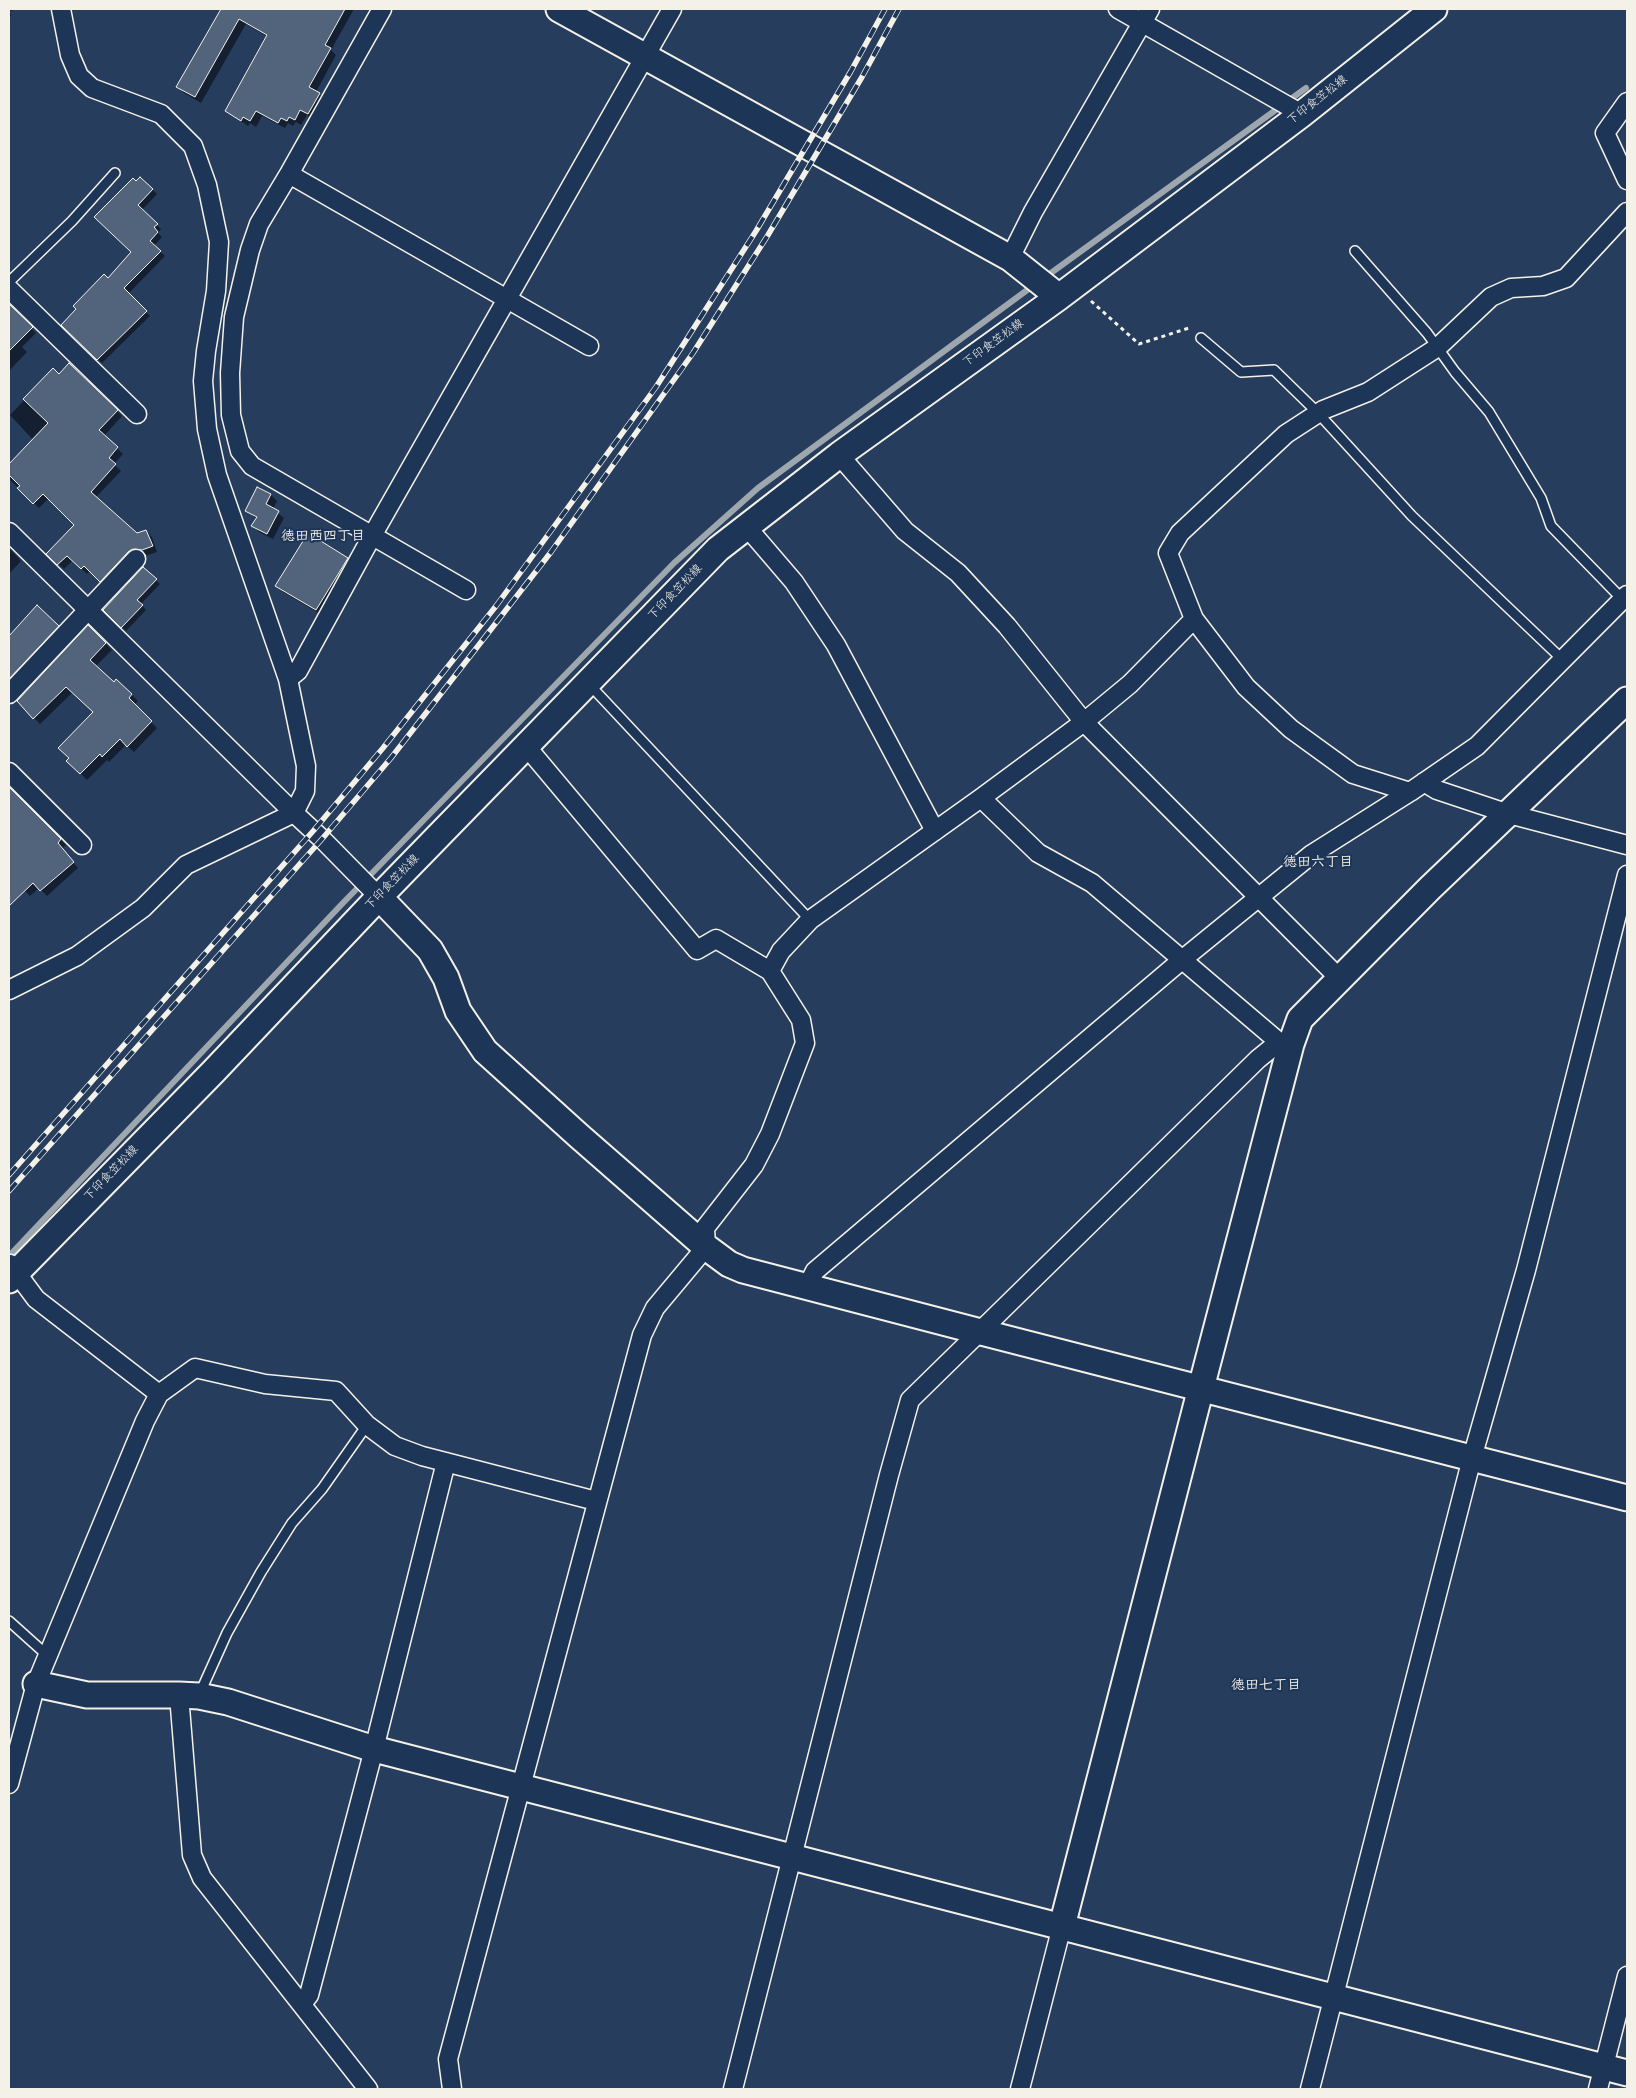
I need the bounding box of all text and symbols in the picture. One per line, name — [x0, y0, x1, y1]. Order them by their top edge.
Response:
street label: 下印食笠松線 — [1285, 73, 1351, 129]
street label: 下印食笠松線 — [961, 317, 1027, 371]
district label: 徳田西四丁目 — [281, 530, 365, 546]
street label: 下印食笠松線 — [646, 562, 706, 624]
street label: 下印食笠松線 — [363, 852, 423, 914]
district label: 徳田六丁目 — [1283, 856, 1353, 872]
street label: 下印食笠松線 — [82, 1143, 142, 1205]
district label: 徳田七丁目 — [1231, 1679, 1301, 1695]

